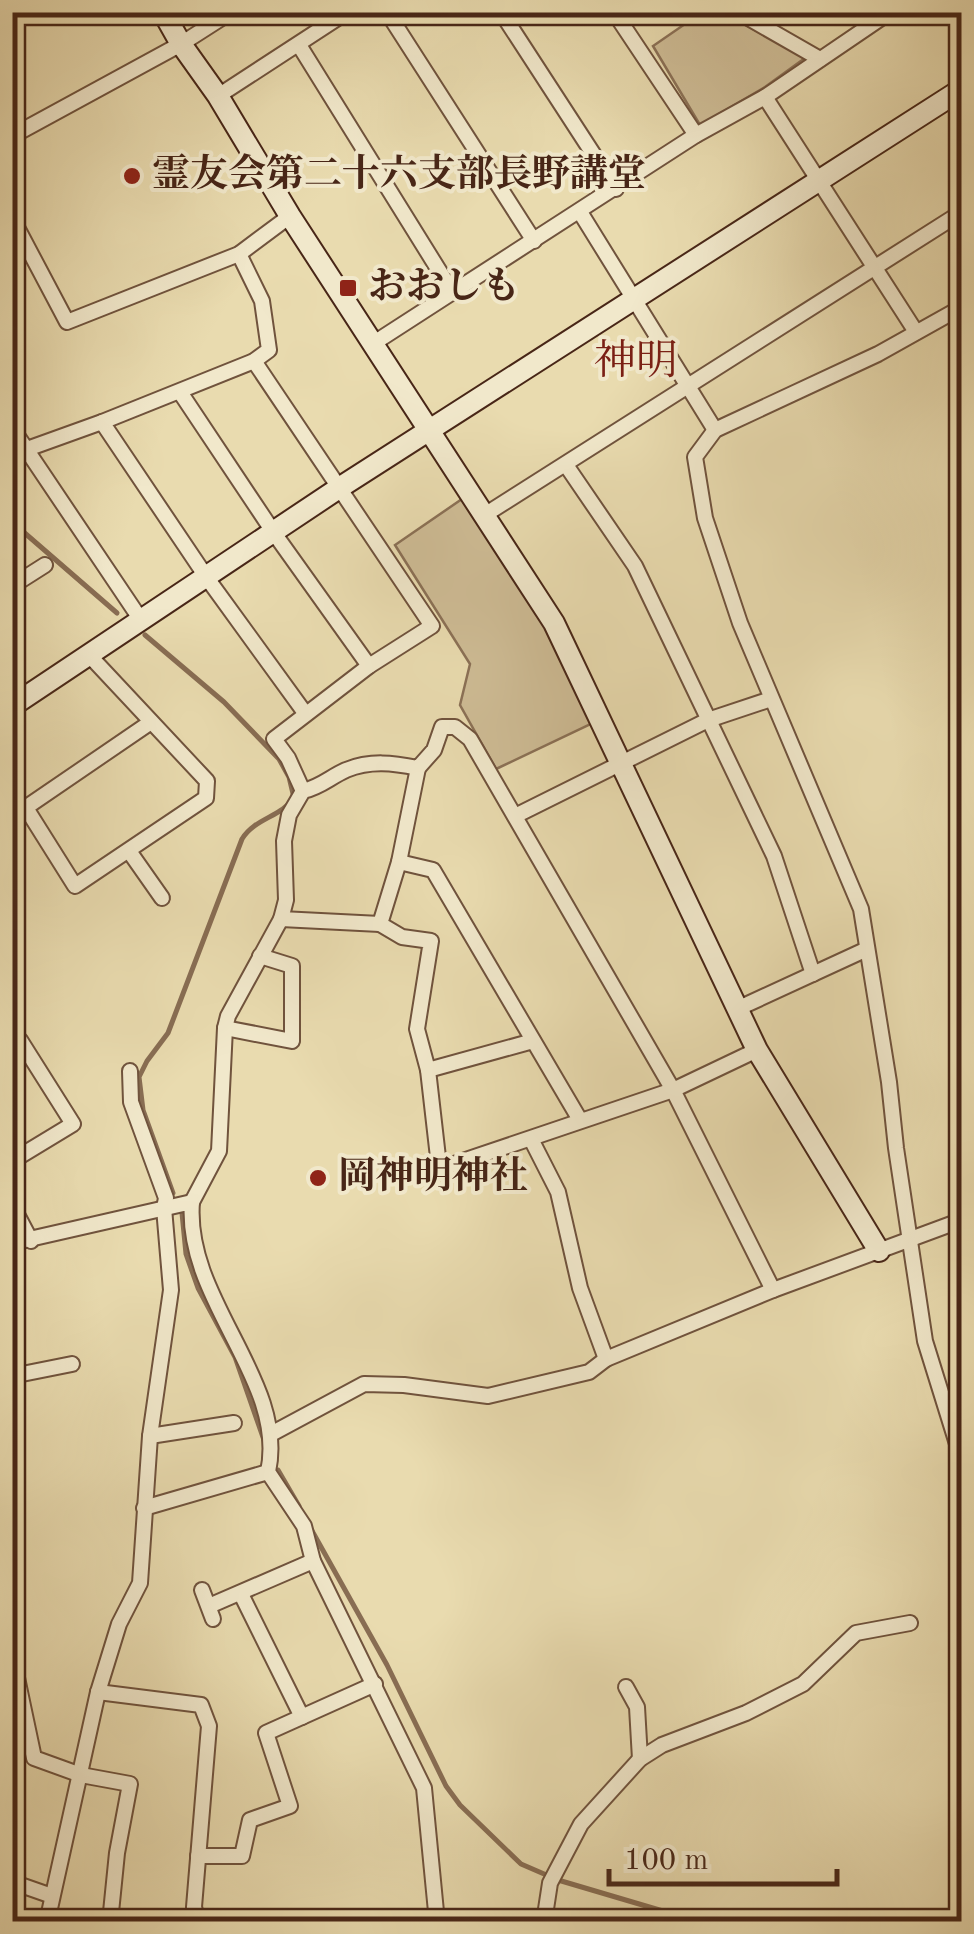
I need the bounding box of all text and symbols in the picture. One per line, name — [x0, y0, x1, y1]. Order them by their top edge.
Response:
place label: 霊友会第二十六支部長野講堂 — [152, 153, 646, 195]
marker: 霊友会第二十六支部長野講堂 — [121, 165, 143, 187]
place label: おおしも — [368, 267, 520, 307]
marker: おおしも — [337, 277, 359, 299]
district label: 神明 — [594, 338, 678, 384]
place label: 岡神明神社 — [338, 1155, 528, 1197]
marker: 岡神明神社 — [307, 1167, 329, 1189]
scale bar — [609, 1824, 836, 1886]
text: 100 m — [624, 1846, 708, 1876]

